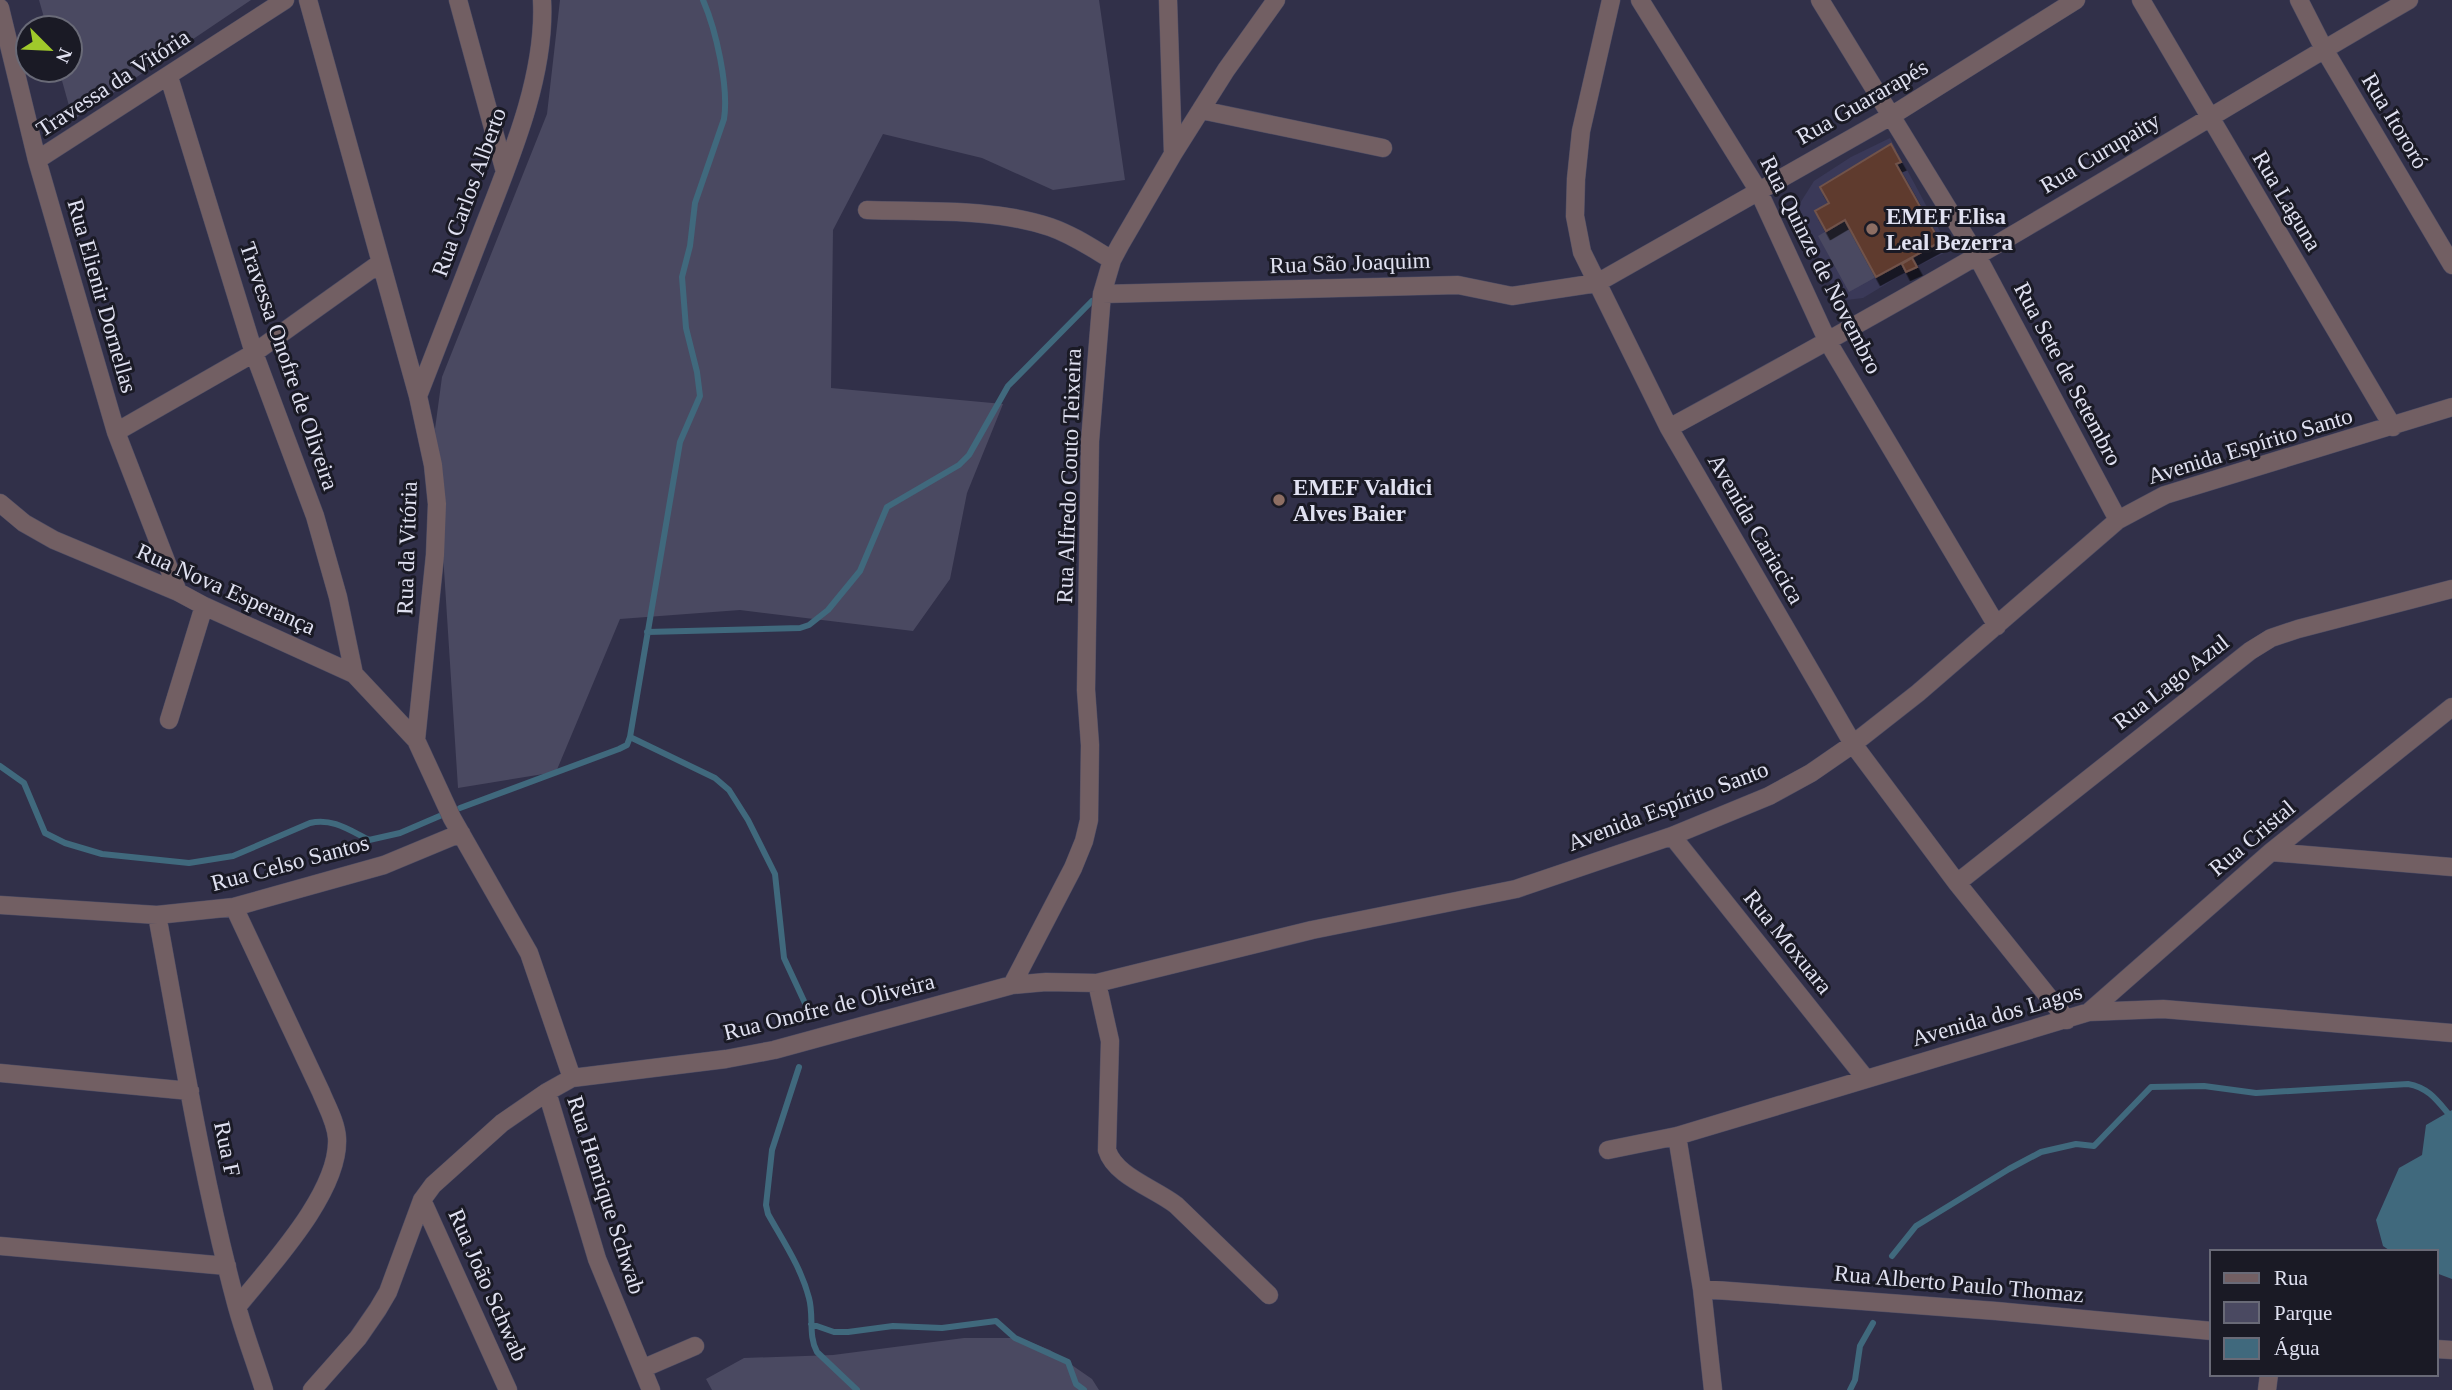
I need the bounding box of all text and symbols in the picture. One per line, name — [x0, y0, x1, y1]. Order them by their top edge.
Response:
north arrow — [14, 14, 84, 84]
street label: Travessa da Vitória — [32, 24, 194, 142]
text: N — [52, 45, 76, 66]
street label: Rua Guararapés — [1792, 54, 1932, 150]
street label: Rua Itororó — [2357, 69, 2433, 173]
street label: Rua Carlos Alberto — [427, 104, 511, 280]
street label: Rua Curupaity — [2036, 107, 2165, 198]
street label: Rua Laguna — [2248, 147, 2326, 255]
street label: Rua Quinze de Novembro — [1755, 152, 1887, 378]
street label: Rua Elienir Dornellas — [62, 196, 142, 396]
place label: EMEF Elisa Leal Bezerra — [1886, 204, 2014, 255]
marker: EMEF Elisa Leal Bezerra — [1864, 221, 1880, 237]
street label: Travessa Onofre de Oliveira — [235, 239, 343, 493]
street label: Rua São Joaquim — [1269, 248, 1431, 278]
street label: Rua Sete de Setembro — [2009, 278, 2127, 470]
street label: Rua Alfredo Couto Teixeira — [1052, 348, 1086, 604]
street label: Avenida Espírito Santo — [2145, 403, 2355, 489]
street label: Avenida Cariacica — [1703, 450, 1809, 608]
place label: EMEF Valdici Alves Baier — [1293, 475, 1433, 526]
street label: Rua da Vitória — [392, 481, 422, 615]
marker: EMEF Valdici Alves Baier — [1271, 492, 1287, 508]
street label: Rua Nova Esperança — [133, 538, 319, 640]
street label: Rua Lago Azul — [2108, 629, 2234, 735]
street label: Avenida Espírito Santo — [1564, 756, 1772, 856]
street label: Rua Cristal — [2204, 795, 2300, 881]
street label: Rua Celso Santos — [208, 830, 372, 896]
street label: Rua Moxuara — [1739, 885, 1837, 999]
street label: Rua Onofre de Oliveira — [721, 969, 937, 1045]
street label: Avenida dos Lagos — [1909, 979, 2085, 1051]
street label: Rua Henrique Schwab — [562, 1093, 650, 1297]
street label: Rua F — [209, 1119, 245, 1179]
street label: Rua João Schwab — [443, 1205, 533, 1365]
legend — [2210, 1250, 2438, 1376]
street label: Rua Alberto Paulo Thomaz — [1833, 1261, 2085, 1307]
text: Rua — [2274, 1266, 2309, 1290]
text: Parque — [2274, 1301, 2332, 1325]
text: Água — [2274, 1336, 2320, 1360]

